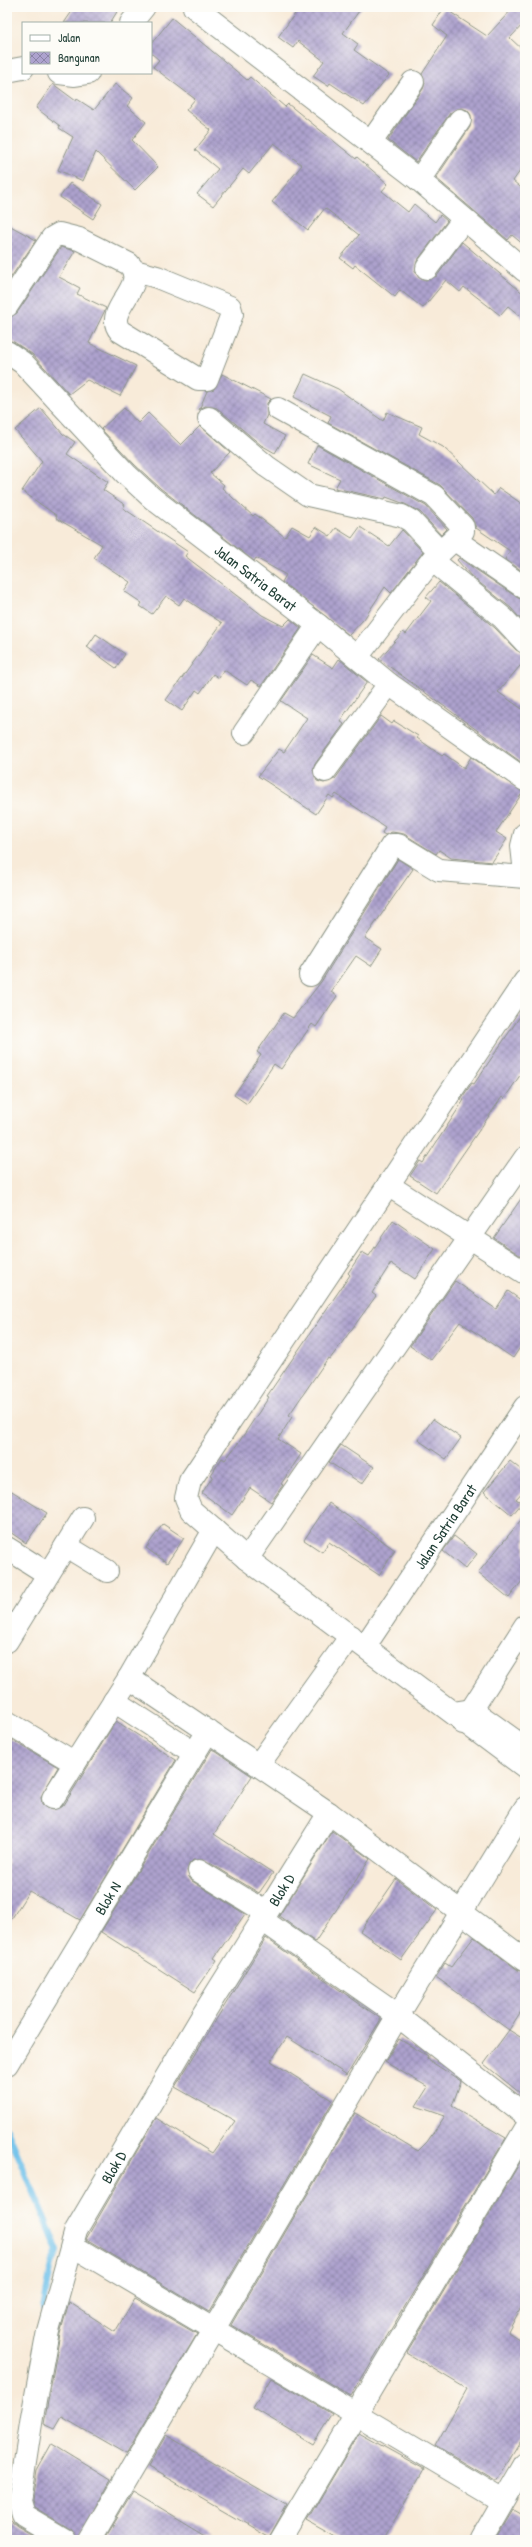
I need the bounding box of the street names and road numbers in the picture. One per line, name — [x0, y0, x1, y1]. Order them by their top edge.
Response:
street label: Jalan Satria Barat — [210, 539, 302, 616]
street label: Jalan Satria Barat — [409, 1479, 482, 1573]
street label: Blok D — [263, 1869, 300, 1910]
street label: Blok N — [89, 1877, 125, 1918]
street label: Blok D — [95, 2146, 131, 2187]

